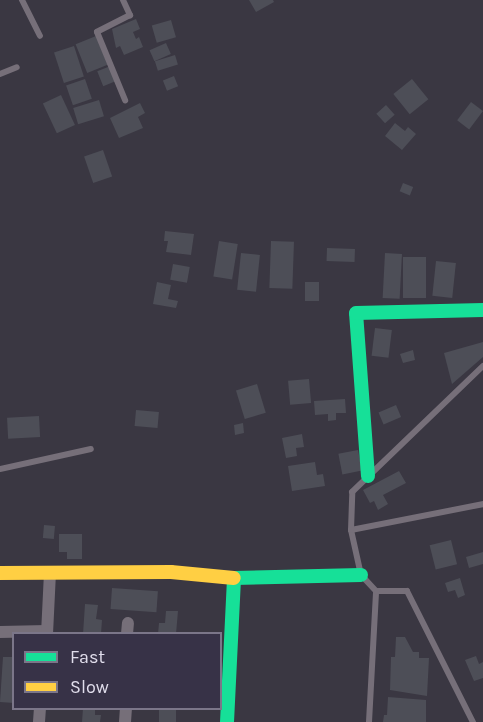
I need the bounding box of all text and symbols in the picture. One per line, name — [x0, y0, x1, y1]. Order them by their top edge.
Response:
legend — [12, 632, 222, 710]
text: Fast — [70, 646, 105, 668]
text: Slow — [70, 676, 109, 698]

